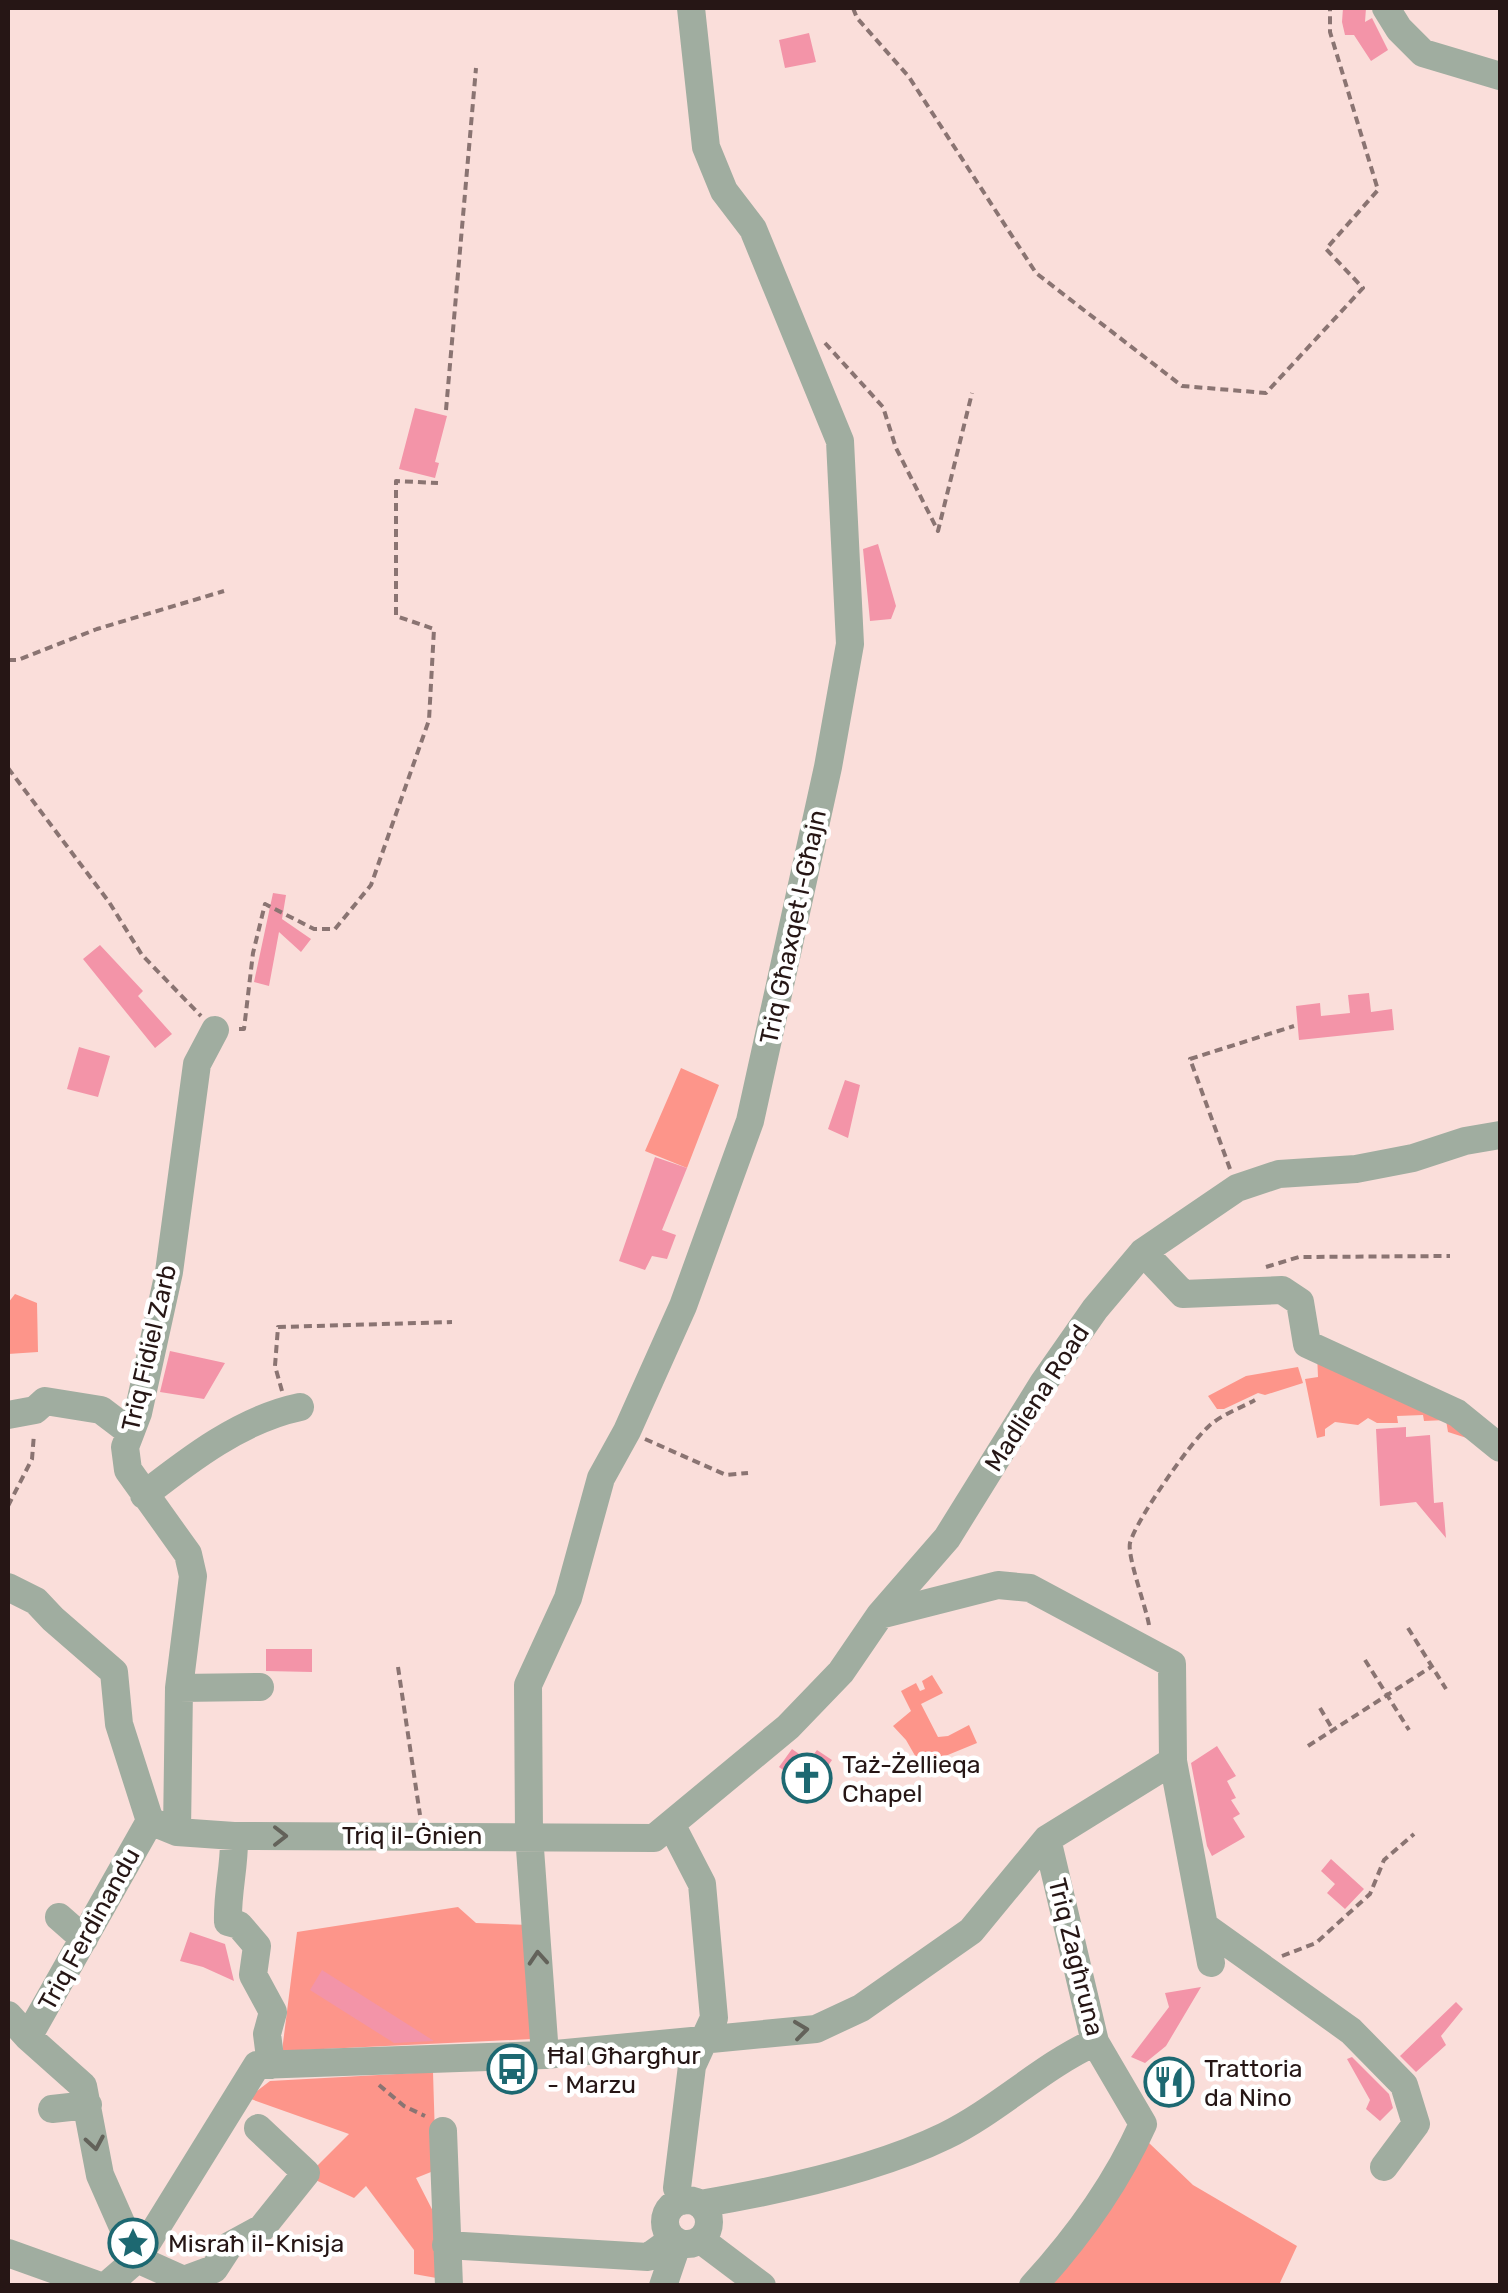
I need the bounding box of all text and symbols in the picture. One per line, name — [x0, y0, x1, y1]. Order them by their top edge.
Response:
street label: Triq Għaxqet l-Għajn — [754, 807, 832, 1047]
street label: Triq Fidiel Zarb — [116, 1262, 182, 1434]
street label: Madliena Road — [979, 1319, 1095, 1477]
place label: Taż-Żellieqa Chapel — [842, 1750, 981, 1808]
church icon: Taż-Żellieqa Chapel — [781, 1752, 833, 1804]
street label: Triq il-Ġnien — [342, 1821, 482, 1850]
one-way arrow — [274, 1825, 289, 1847]
street label: Triq Ferdinandu — [32, 1843, 146, 2015]
street label: Triq Zagħruna — [1042, 1875, 1110, 2039]
one-way arrow — [527, 1949, 549, 1965]
one-way arrow — [793, 2021, 810, 2042]
place label: Ħal Għargħur - Marzu — [547, 2041, 701, 2099]
bus stop icon: Ħal Għargħur - Marzu — [486, 2043, 538, 2095]
place label: Trattoria da Nino — [1204, 2054, 1303, 2112]
restaurant icon: Trattoria da Nino — [1143, 2056, 1195, 2108]
one-way arrow — [84, 2135, 105, 2152]
place icon: Misraħ il-Knisja — [107, 2217, 159, 2269]
place label: Misraħ il-Knisja — [168, 2229, 344, 2258]

